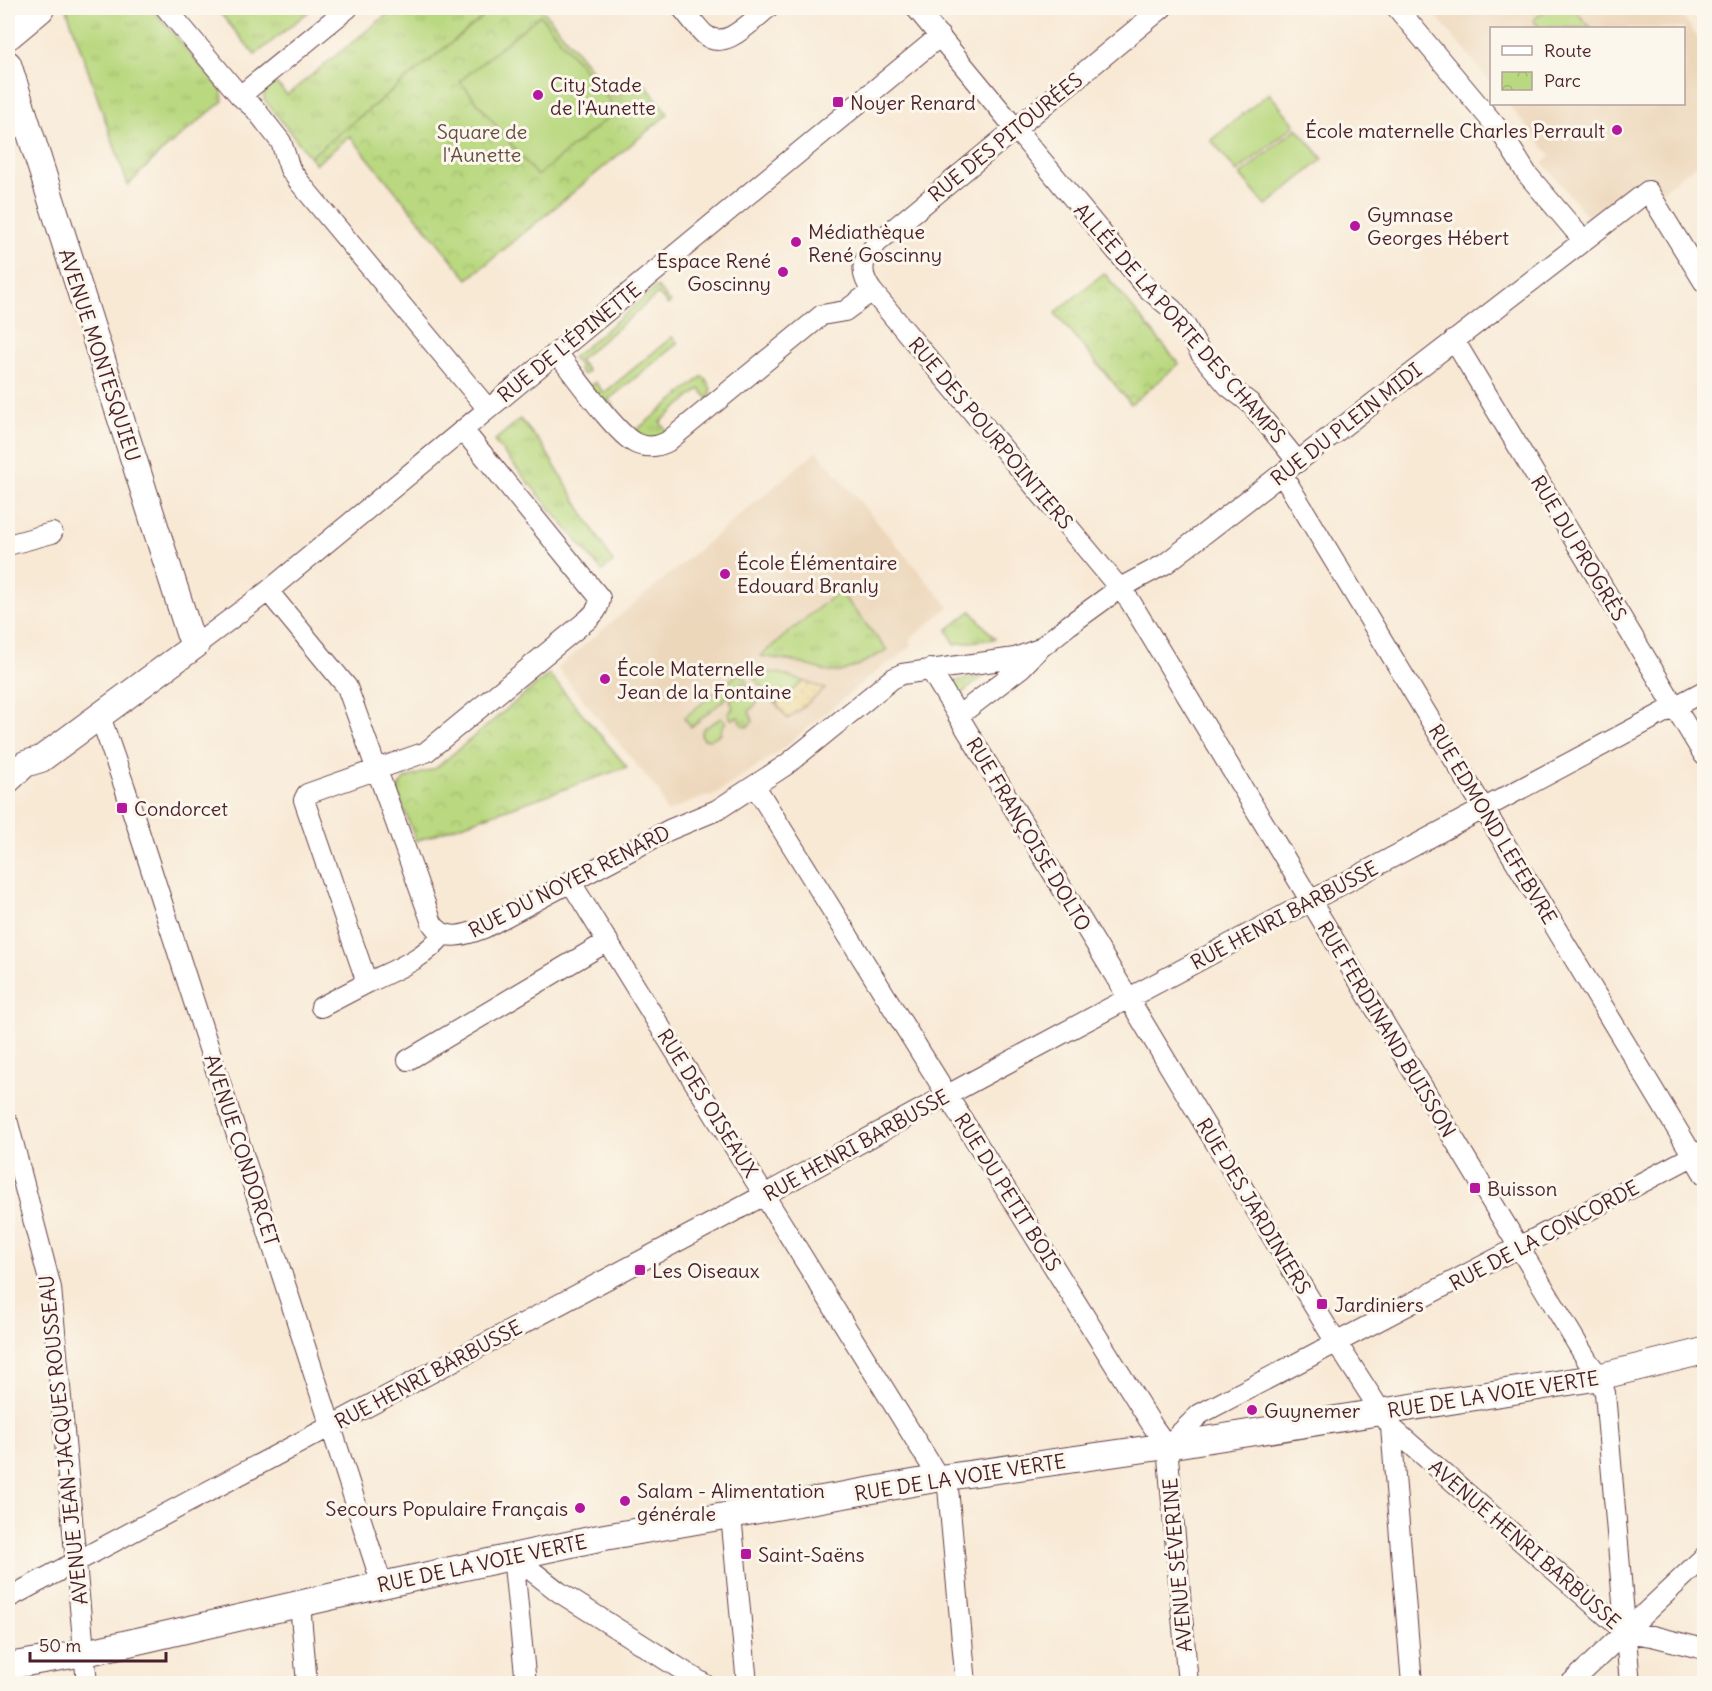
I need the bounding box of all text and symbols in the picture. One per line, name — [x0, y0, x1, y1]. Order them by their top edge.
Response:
legend — [1490, 27, 1685, 105]
text: Route — [1544, 39, 1592, 62]
street label: RUE DES PITOURÉES — [923, 67, 1087, 207]
text: Parc — [1544, 69, 1581, 92]
place label: City Stade de l'Aunette — [550, 72, 656, 120]
marker: City Stade de l'Aunette — [531, 88, 545, 102]
place label: Noyer Renard — [850, 90, 976, 115]
marker: Noyer Renard — [831, 95, 845, 109]
place label: École maternelle Charles Perrault — [1305, 118, 1605, 143]
park label: Square de l'Aunette — [437, 119, 527, 167]
marker: École maternelle Charles Perrault — [1610, 123, 1624, 137]
street label: ALLÉE DE LA PORTE DES CHAMPS — [1069, 198, 1291, 448]
place label: Gymnase Georges Hébert — [1367, 202, 1509, 250]
place label: Médiathèque René Goscinny — [808, 219, 942, 267]
marker: Gymnase Georges Hébert — [1348, 219, 1362, 233]
marker: Médiathèque René Goscinny — [789, 235, 803, 249]
street label: AVENUE MONTESQUIEU — [54, 246, 146, 464]
place label: Espace René Goscinny — [657, 248, 771, 296]
marker: Espace René Goscinny — [776, 265, 790, 279]
street label: RUE DE L'ÉPINETTE — [492, 277, 646, 407]
street label: RUE DES POURPOINTIERS — [903, 332, 1079, 534]
street label: RUE DU PLEIN MIDI — [1265, 357, 1427, 491]
street label: RUE DU PROGRÈS — [1526, 471, 1632, 625]
place label: École Élémentaire Edouard Branly — [737, 550, 897, 598]
marker: École Élémentaire Edouard Branly — [718, 567, 732, 581]
place label: École Maternelle Jean de la Fontaine — [617, 656, 792, 704]
marker: École Maternelle Jean de la Fontaine — [598, 672, 612, 686]
street label: RUE EDMOND LEFEBVRE — [1423, 719, 1563, 929]
street label: RUE FRANÇOISE DOLTO — [961, 733, 1097, 935]
place label: Condorcet — [134, 796, 228, 821]
marker: Condorcet — [115, 801, 129, 815]
street label: RUE DU NOYER RENARD — [464, 819, 674, 943]
street label: RUE HENRI BARBUSSE — [1186, 855, 1382, 975]
street label: RUE FERDINAND BUISSON — [1313, 916, 1461, 1142]
street label: RUE DES OISEAUX — [652, 1024, 764, 1182]
street label: AVENUE CONDORCET — [199, 1051, 285, 1249]
street label: RUE HENRI BARBUSSE — [759, 1084, 953, 1206]
street label: RUE DU PETIT BOIS — [949, 1108, 1067, 1276]
street label: RUE DES JARDINIERS — [1191, 1113, 1317, 1299]
street label: RUE DE LA CONCORDE — [1445, 1174, 1643, 1296]
place label: Buisson — [1487, 1176, 1557, 1201]
marker: Buisson — [1468, 1181, 1482, 1195]
place label: Les Oiseaux — [652, 1258, 760, 1283]
marker: Les Oiseaux — [633, 1263, 647, 1277]
street label: AVENUE JEAN-JACQUES ROUSSEAU — [33, 1274, 93, 1606]
place label: Jardiniers — [1334, 1292, 1424, 1317]
marker: Jardiniers — [1315, 1297, 1329, 1311]
street label: RUE HENRI BARBUSSE — [330, 1314, 526, 1434]
street label: RUE DE LA VOIE VERTE — [1386, 1365, 1600, 1423]
place label: Guynemer — [1264, 1398, 1360, 1423]
marker: Guynemer — [1245, 1403, 1259, 1417]
street label: RUE DE LA VOIE VERTE — [853, 1448, 1067, 1506]
street label: AVENUE HENRI BARBUSSE — [1424, 1454, 1626, 1634]
street label: AVENUE SÉVERINE — [1157, 1477, 1197, 1653]
place label: Salam - Alimentation générale — [637, 1478, 825, 1526]
marker: Salam - Alimentation générale — [618, 1494, 632, 1508]
place label: Secours Populaire Français — [325, 1496, 568, 1521]
marker: Secours Populaire Français — [573, 1501, 587, 1515]
street label: RUE DE LA VOIE VERTE — [375, 1529, 589, 1597]
place label: Saint-Saëns — [758, 1542, 865, 1567]
marker: Saint-Saëns — [739, 1547, 753, 1561]
scale bar — [30, 1625, 166, 1663]
text: 50 m — [39, 1634, 81, 1657]

